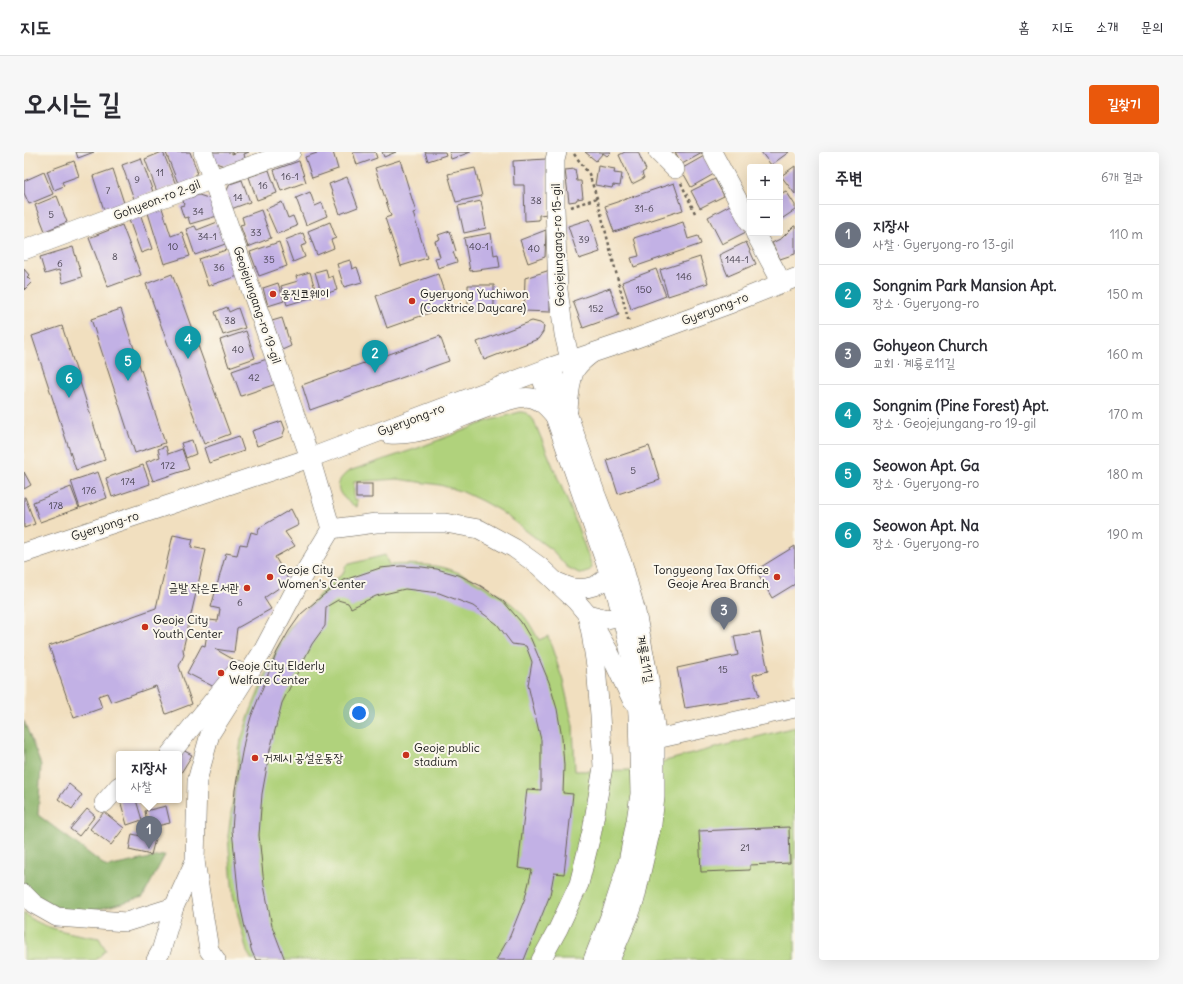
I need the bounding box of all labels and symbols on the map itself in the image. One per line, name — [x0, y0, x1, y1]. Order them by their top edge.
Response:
house number: 11 — [156, 166, 164, 179]
house number: 16-1 — [281, 170, 299, 183]
house number: 9 — [134, 173, 140, 186]
street label: Gohyeon-ro 2-gil — [111, 176, 202, 223]
house number: 16 — [258, 179, 268, 192]
street label: Geojejungang-ro 15-gil — [548, 183, 567, 307]
house number: 7 — [106, 184, 111, 197]
house number: 14 — [233, 191, 243, 204]
house number: 38 — [530, 194, 542, 207]
house number: 31-6 — [634, 202, 654, 215]
house number: 34 — [192, 205, 204, 218]
house number: 5 — [48, 208, 54, 221]
house number: 33 — [250, 226, 262, 239]
house number: 34-1 — [197, 230, 217, 243]
house number: 39 — [578, 233, 590, 246]
house number: 10 — [168, 240, 178, 253]
house number: 40-1 — [469, 240, 489, 253]
house number: 40 — [528, 242, 540, 255]
street label: Geojejungang-ro 19-gil — [230, 244, 285, 365]
house number: 8 — [112, 250, 118, 263]
house number: 35 — [263, 253, 275, 266]
house number: 144-1 — [725, 253, 749, 266]
house number: 6 — [57, 257, 63, 270]
house number: 36 — [213, 261, 225, 274]
house number: 146 — [676, 270, 692, 283]
house number: 150 — [636, 283, 652, 296]
place label: 웅진코웨이 — [281, 286, 329, 301]
place label: Gyeryong Yuchiwon (Cocktrice Daycare) — [420, 286, 529, 315]
marker: 웅진코웨이 — [268, 289, 278, 299]
street label: Gyeryong-ro — [679, 289, 751, 328]
marker: Gyeryong Yuchiwon (Cocktrice Daycare) — [407, 296, 417, 306]
house number: 152 — [588, 302, 604, 315]
house number: 38 — [224, 314, 236, 327]
pin: 4 — [175, 326, 201, 359]
pin: 2 — [362, 340, 388, 373]
house number: 40 — [232, 343, 244, 356]
pin: 5 — [115, 348, 141, 381]
pin: 6 — [56, 365, 82, 398]
house number: 42 — [248, 371, 260, 384]
street label: Gyeryong-ro — [375, 400, 447, 439]
house number: 172 — [161, 459, 176, 472]
house number: 5 — [630, 464, 636, 477]
house number: 174 — [121, 475, 135, 488]
house number: 176 — [82, 484, 96, 497]
house number: 178 — [49, 499, 64, 512]
street label: Gyeryong-ro — [69, 507, 141, 544]
place label: Geoje City Women's Center — [278, 562, 366, 591]
place label: Tongyeong Tax Office Geoje Area Branch — [653, 562, 769, 591]
marker: Geoje City Women's Center — [265, 572, 275, 582]
marker: Tongyeong Tax Office Geoje Area Branch — [772, 572, 782, 582]
place label: 글발 작은도서관 — [169, 580, 239, 595]
marker: 글발 작은도서관 — [242, 583, 252, 593]
house number: 6 — [237, 596, 243, 609]
pin: 3 — [711, 597, 737, 630]
place label: Geoje City Youth Center — [153, 612, 223, 641]
marker: Geoje City Youth Center — [140, 622, 150, 632]
street label: 계룡로11길 — [634, 634, 657, 684]
place label: Geoje City Elderly Welfare Center — [229, 658, 325, 687]
house number: 15 — [718, 663, 728, 676]
marker: Geoje City Elderly Welfare Center — [216, 668, 226, 678]
your location — [349, 703, 369, 723]
place label: Geoje public stadium — [414, 740, 480, 769]
place label: 거제시 공설운동장 — [263, 750, 343, 765]
marker: Geoje public stadium — [401, 750, 411, 760]
marker: 거제시 공설운동장 — [250, 753, 260, 763]
pin: 1 — [136, 816, 162, 849]
house number: 21 — [740, 841, 750, 854]

